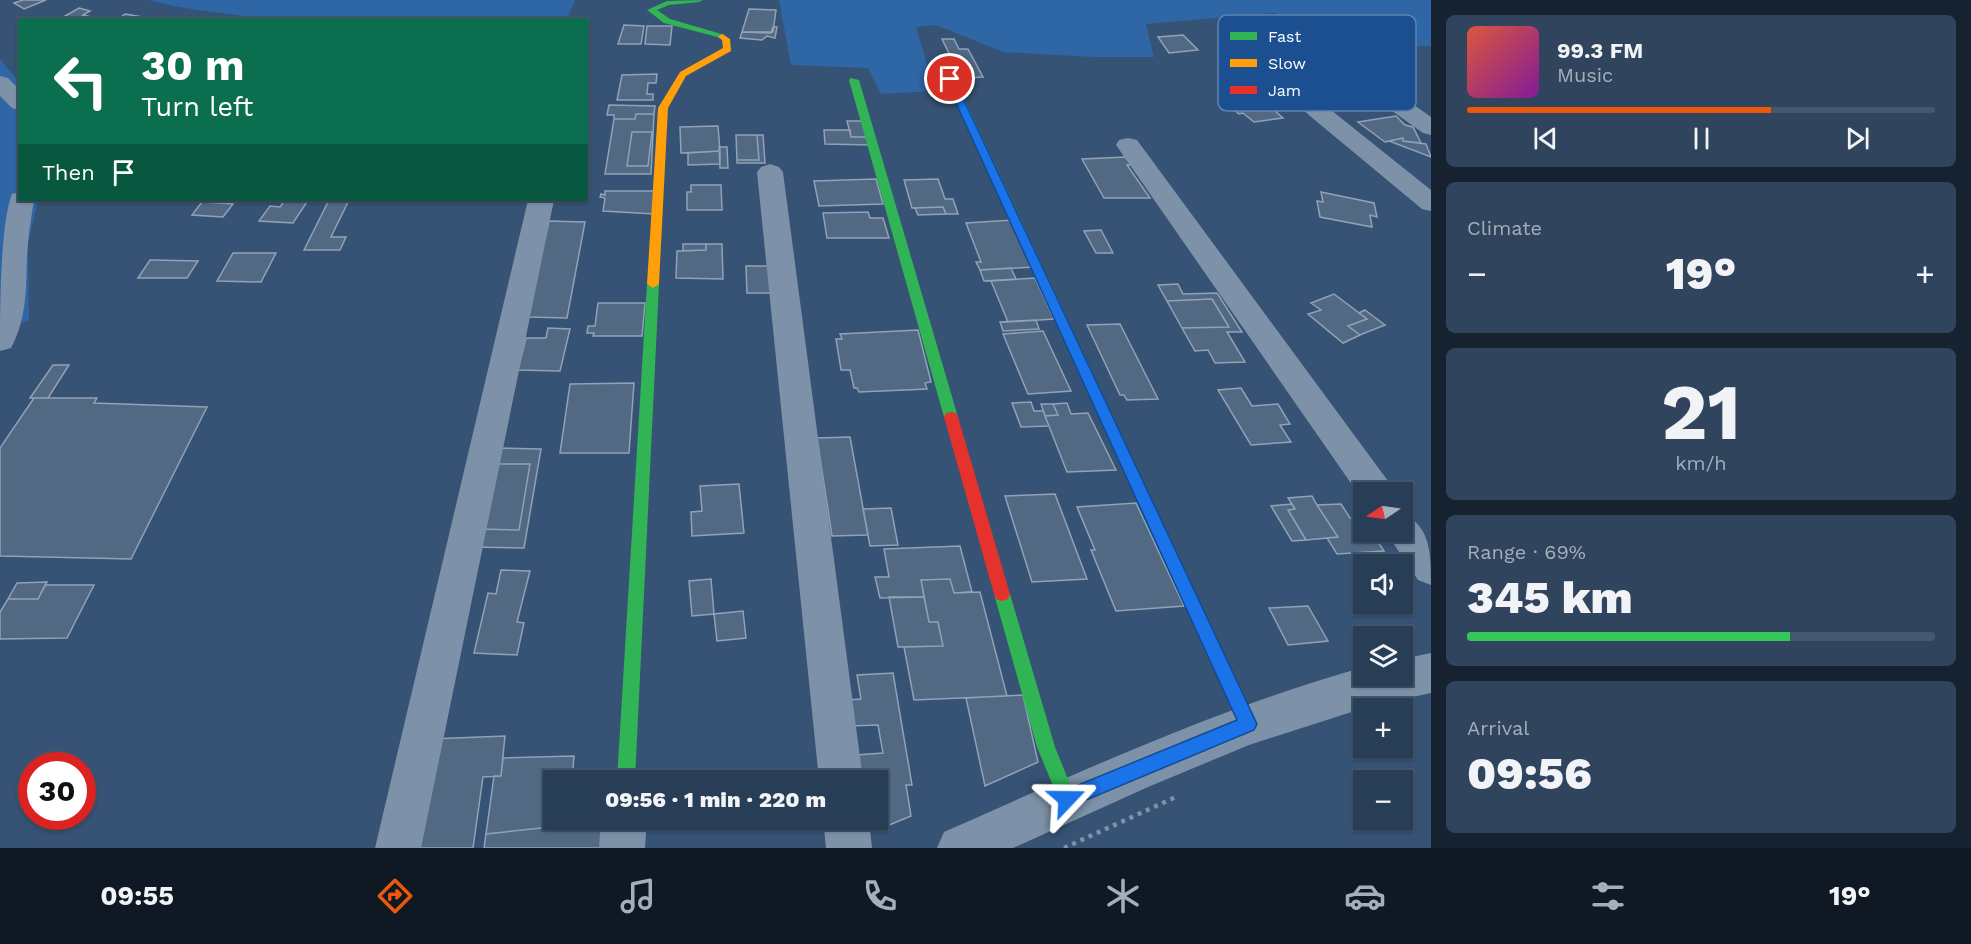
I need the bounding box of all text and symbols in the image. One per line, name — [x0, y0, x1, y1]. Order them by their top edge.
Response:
legend — [1218, 15, 1416, 111]
text: Fast — [1268, 27, 1301, 46]
text: 99.3 FM — [1557, 38, 1643, 63]
text: 30 m — [141, 41, 245, 90]
icon: left — [42, 42, 120, 120]
pin — [924, 53, 975, 104]
text: Slow — [1268, 54, 1306, 73]
icon: arrive — [933, 62, 966, 95]
text: Music — [1557, 63, 1613, 87]
text: Jam — [1268, 81, 1301, 100]
text: Turn left — [141, 91, 253, 123]
icon: previous — [1529, 122, 1562, 155]
icon: pause — [1685, 122, 1718, 155]
icon: next — [1841, 122, 1874, 155]
icon: arrive — [107, 156, 140, 189]
text: Then — [42, 160, 95, 185]
text: Climate — [1467, 216, 1542, 240]
text: 19° — [1666, 247, 1736, 300]
text: − — [1467, 254, 1487, 293]
text: + — [1915, 254, 1935, 293]
text: 21 — [1661, 366, 1741, 458]
text: km/h — [1675, 451, 1727, 475]
north arrow — [1353, 482, 1413, 542]
map controls — [1353, 482, 1413, 830]
text: Range · 69% — [1467, 540, 1586, 564]
button: sound — [1353, 554, 1413, 614]
text: 345 km — [1467, 571, 1633, 624]
button: layers — [1353, 626, 1413, 686]
button: + — [1353, 698, 1413, 758]
text: Arrival — [1467, 716, 1529, 740]
text: 09:56 — [1467, 747, 1592, 800]
speed limit sign: 30 — [18, 752, 96, 830]
position arrow — [1035, 767, 1099, 831]
button: − — [1353, 770, 1413, 830]
text: 09:56 · 1 min · 220 m — [605, 787, 826, 812]
icon: directions — [374, 875, 416, 917]
icon: music — [617, 875, 659, 917]
icon: phone — [859, 875, 901, 917]
icon: climate — [1102, 875, 1144, 917]
icon: car — [1344, 875, 1386, 917]
icon: filters — [1587, 875, 1629, 917]
text: 09:55 — [100, 880, 174, 912]
text: 19° — [1829, 880, 1871, 912]

